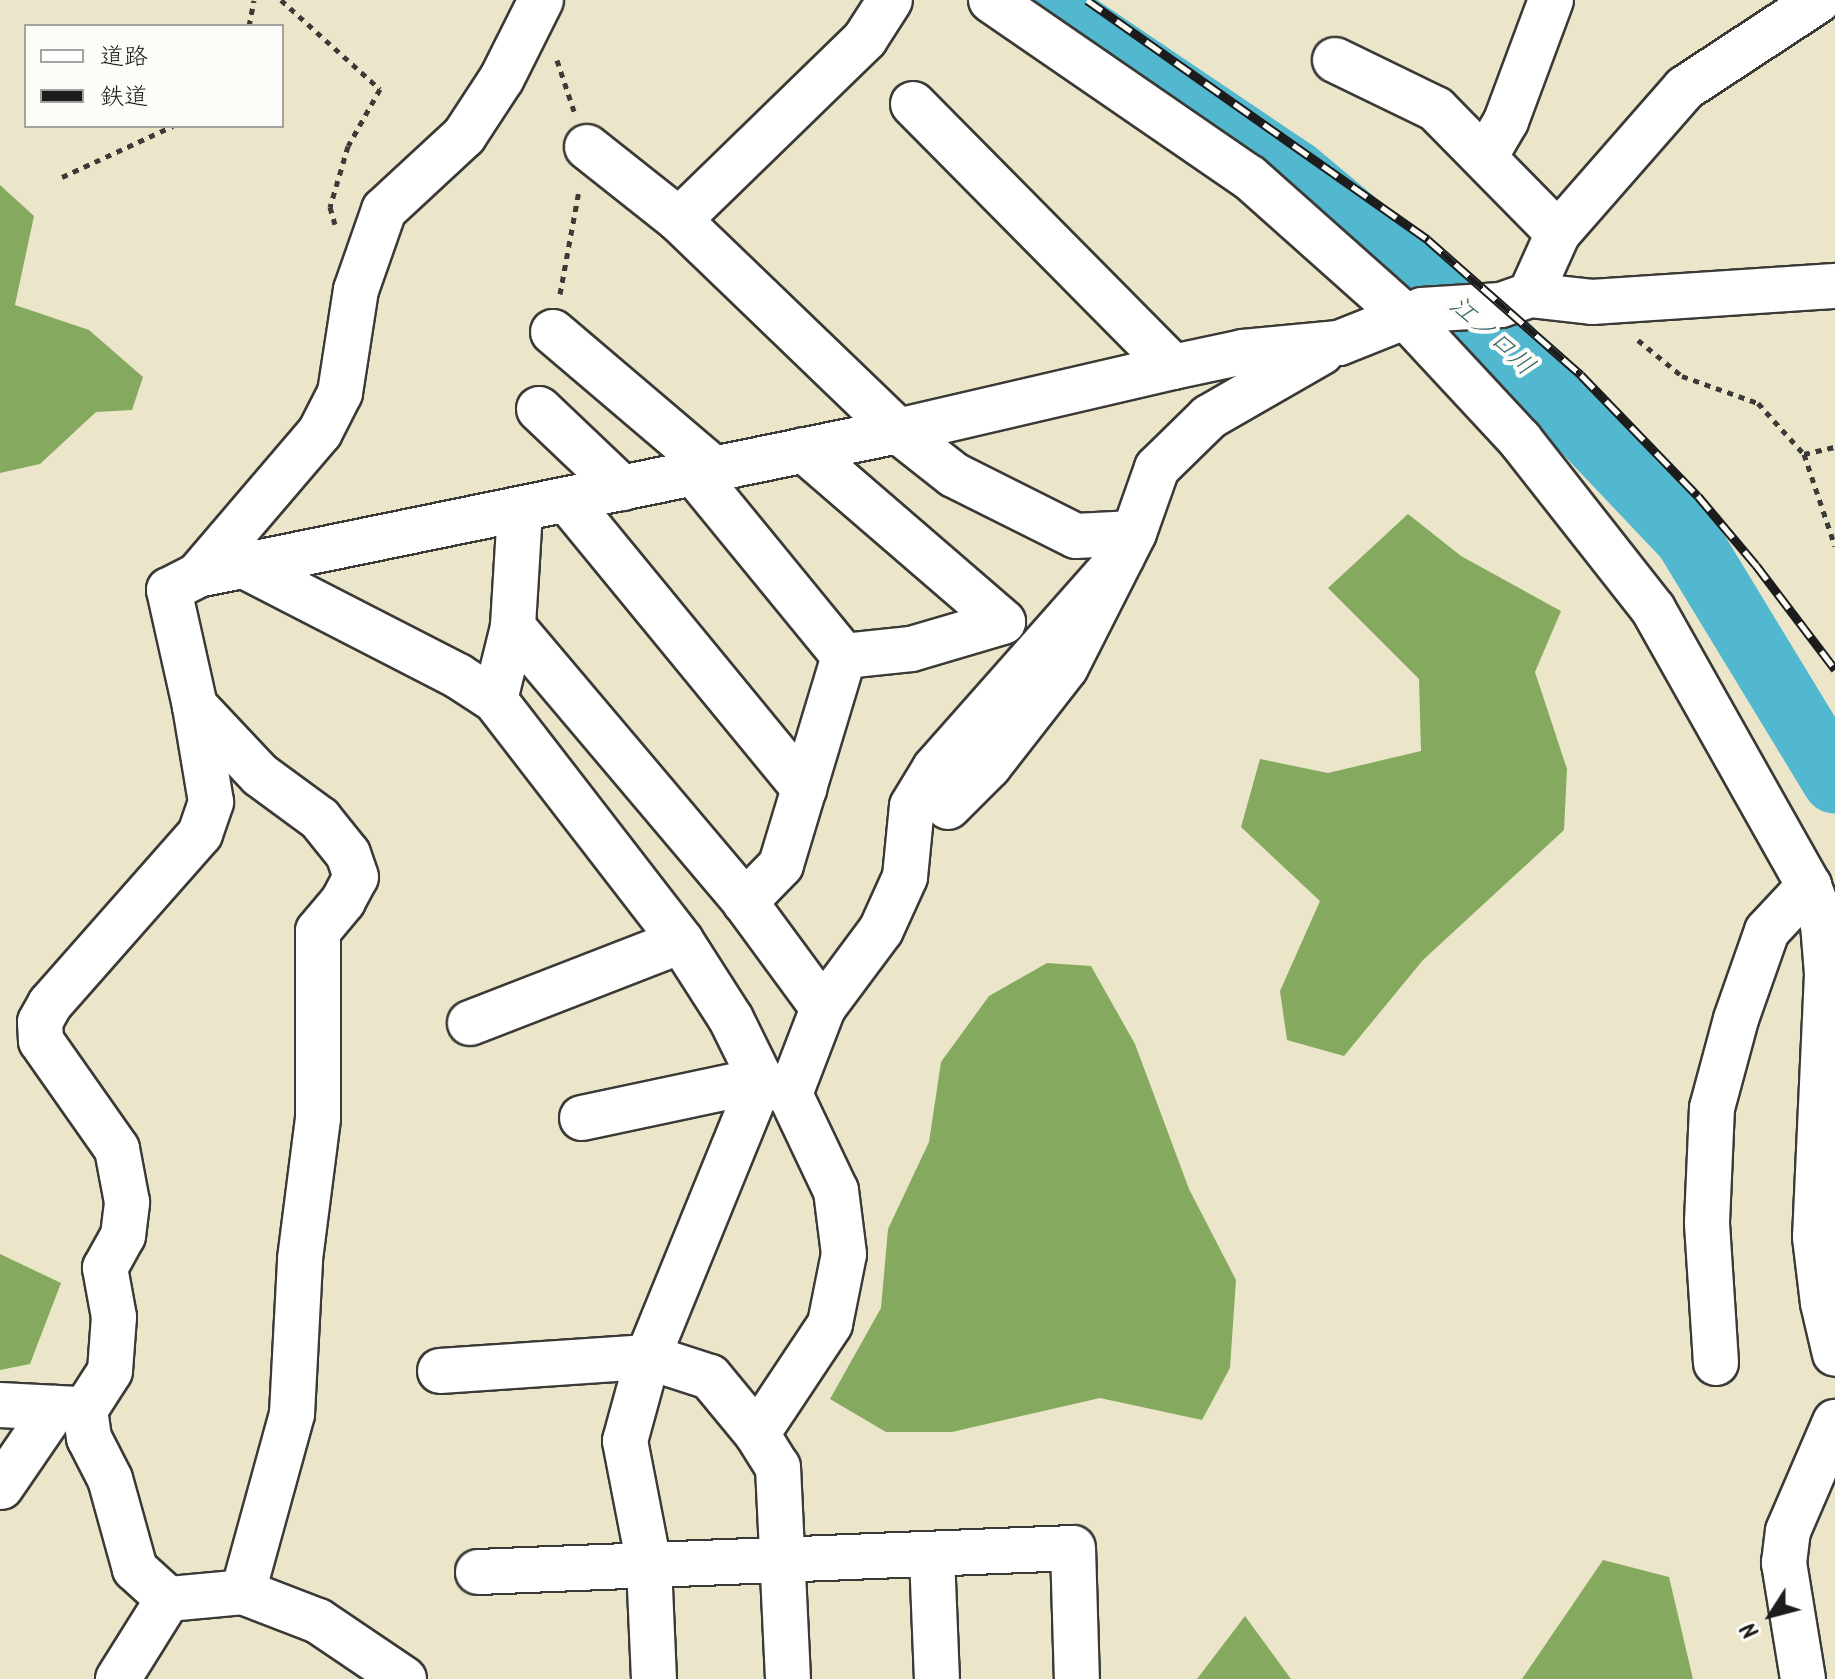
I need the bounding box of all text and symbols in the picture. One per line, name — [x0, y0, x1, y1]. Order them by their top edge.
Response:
legend — [24, 24, 284, 128]
text: 道路 — [100, 38, 148, 77]
text: 鉄道 — [100, 78, 148, 117]
water label: 江ノ口川 — [1442, 291, 1540, 383]
north arrow — [1731, 1575, 1811, 1655]
text: N — [1733, 1614, 1769, 1645]

